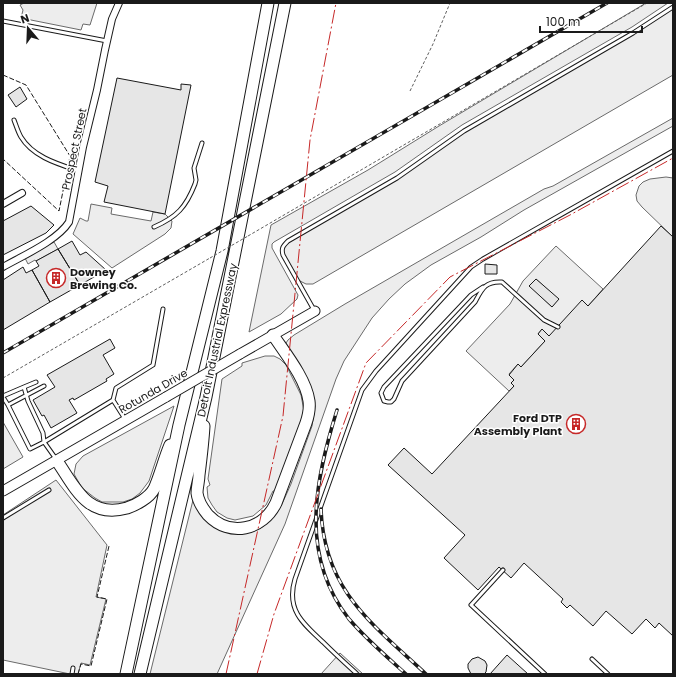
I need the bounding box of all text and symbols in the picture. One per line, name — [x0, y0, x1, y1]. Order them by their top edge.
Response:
north arrow — [8, 8, 48, 48]
scale bar — [540, 8, 642, 34]
text: N — [18, 10, 31, 27]
text: 100 m — [546, 13, 580, 30]
street label: Prospect Street — [58, 107, 90, 191]
street label: Detroit Industrial Expressway — [193, 261, 241, 418]
place label: Downey Brewing Co. — [70, 264, 137, 293]
building icon: Downey Brewing Co. — [45, 267, 67, 289]
street label: Rotunda Drive — [116, 365, 191, 417]
place label: Ford DTP Assembly Plant — [474, 410, 563, 439]
building icon: Ford DTP Assembly Plant — [565, 413, 587, 435]

